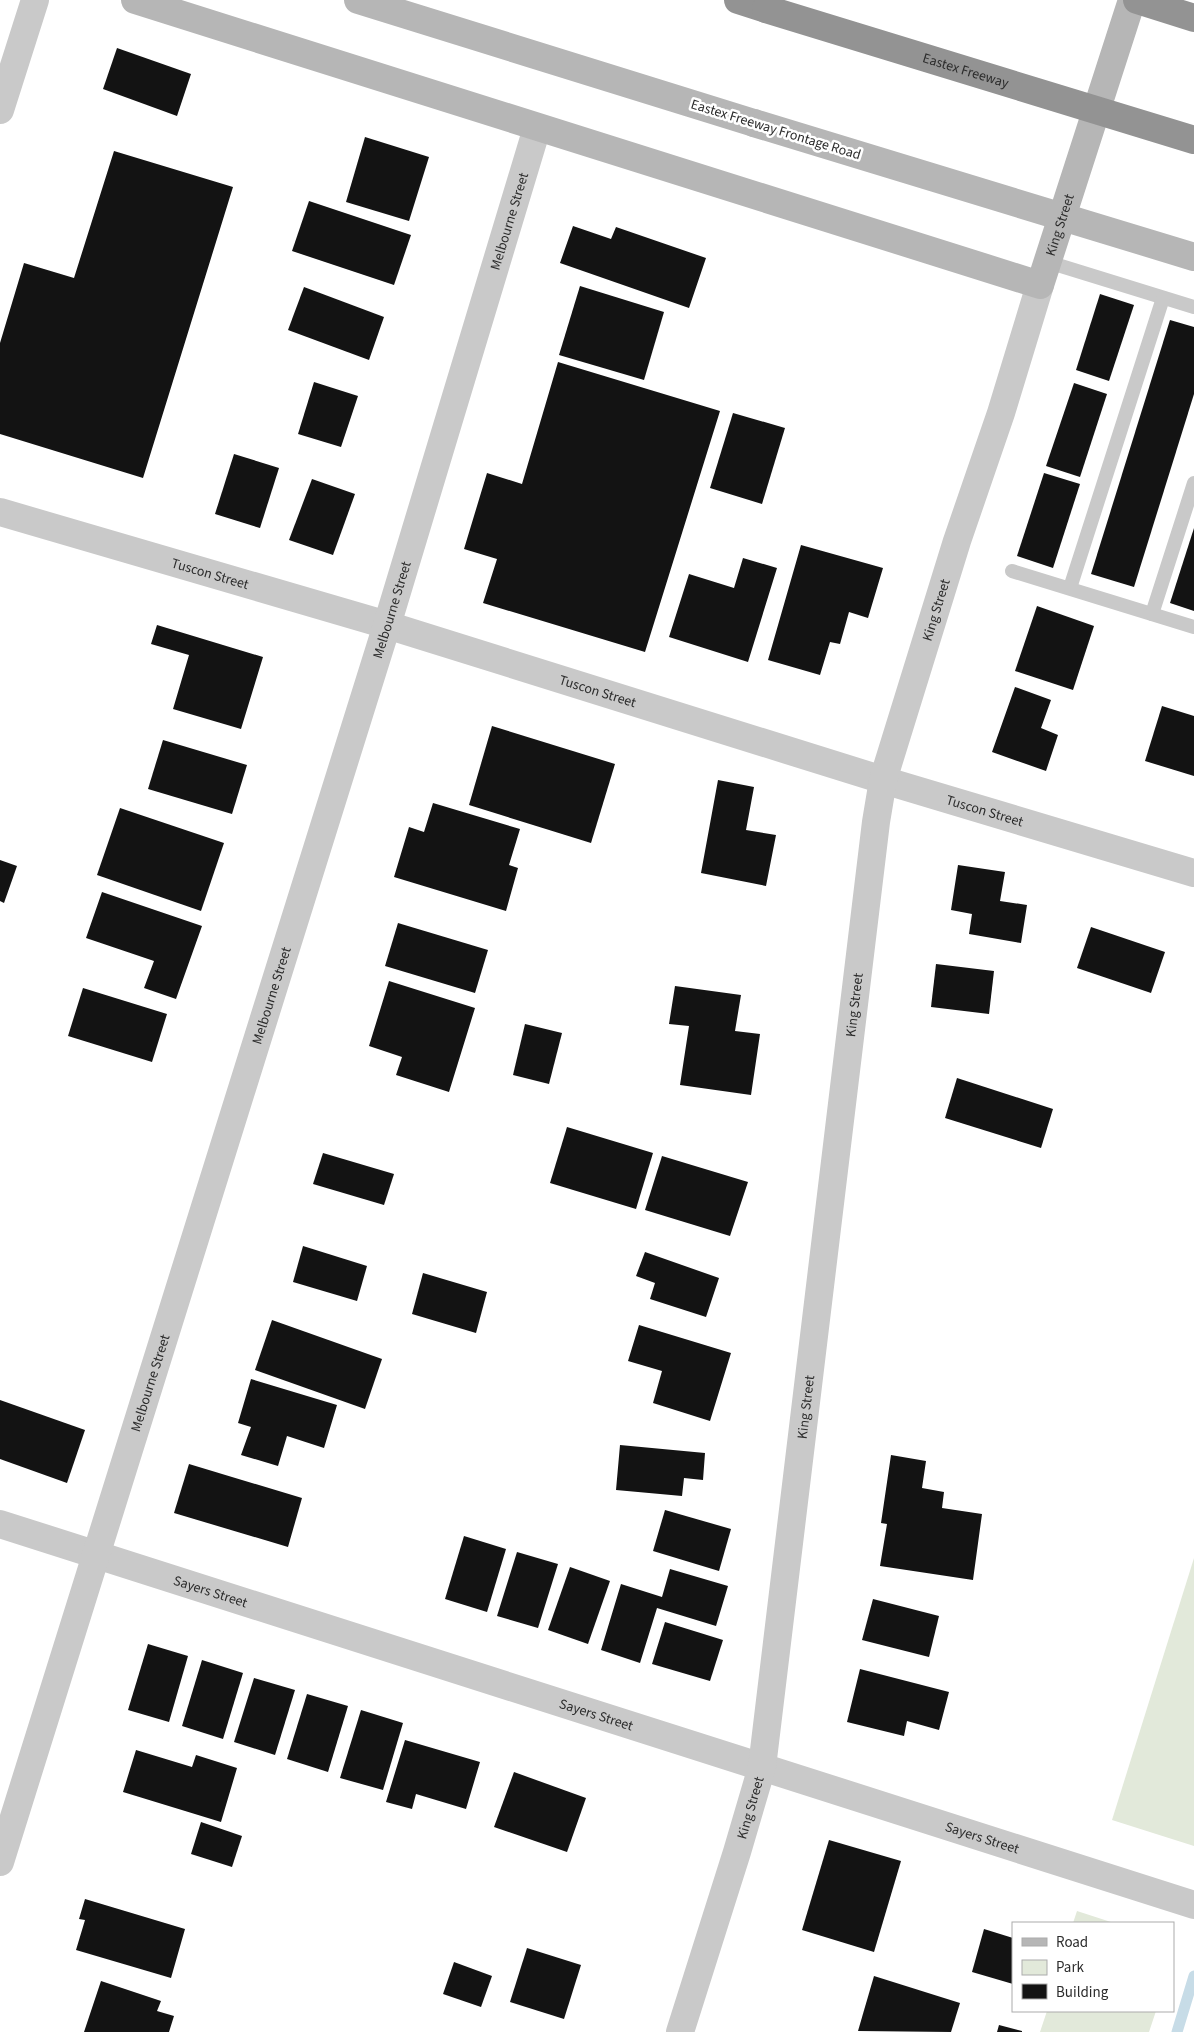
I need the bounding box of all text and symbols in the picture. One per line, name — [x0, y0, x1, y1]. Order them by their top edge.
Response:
street label: Eastex Freeway — [920, 48, 1012, 94]
street label: Eastex Freeway Frontage Road — [688, 95, 863, 165]
street label: Melbourne Street — [486, 170, 534, 273]
street label: King Street — [1041, 191, 1080, 259]
street label: Tuscon Street — [169, 554, 251, 595]
street label: Melbourne Street — [368, 559, 417, 661]
street label: King Street — [918, 576, 956, 644]
street label: Tuscon Street — [556, 670, 639, 713]
street label: Tuscon Street — [943, 790, 1026, 832]
street label: Melbourne Street — [247, 944, 297, 1047]
street label: King Street — [841, 972, 869, 1038]
street label: Melbourne Street — [126, 1332, 176, 1434]
street label: King Street — [793, 1374, 820, 1440]
street label: Sayers Street — [171, 1571, 250, 1613]
street label: Sayers Street — [557, 1694, 636, 1737]
street label: King Street — [732, 1774, 770, 1842]
street label: Sayers Street — [942, 1817, 1022, 1860]
legend — [1012, 1922, 1174, 2012]
text: Road — [1056, 1932, 1088, 1953]
text: Park — [1056, 1957, 1085, 1978]
text: Building — [1056, 1982, 1109, 2003]

